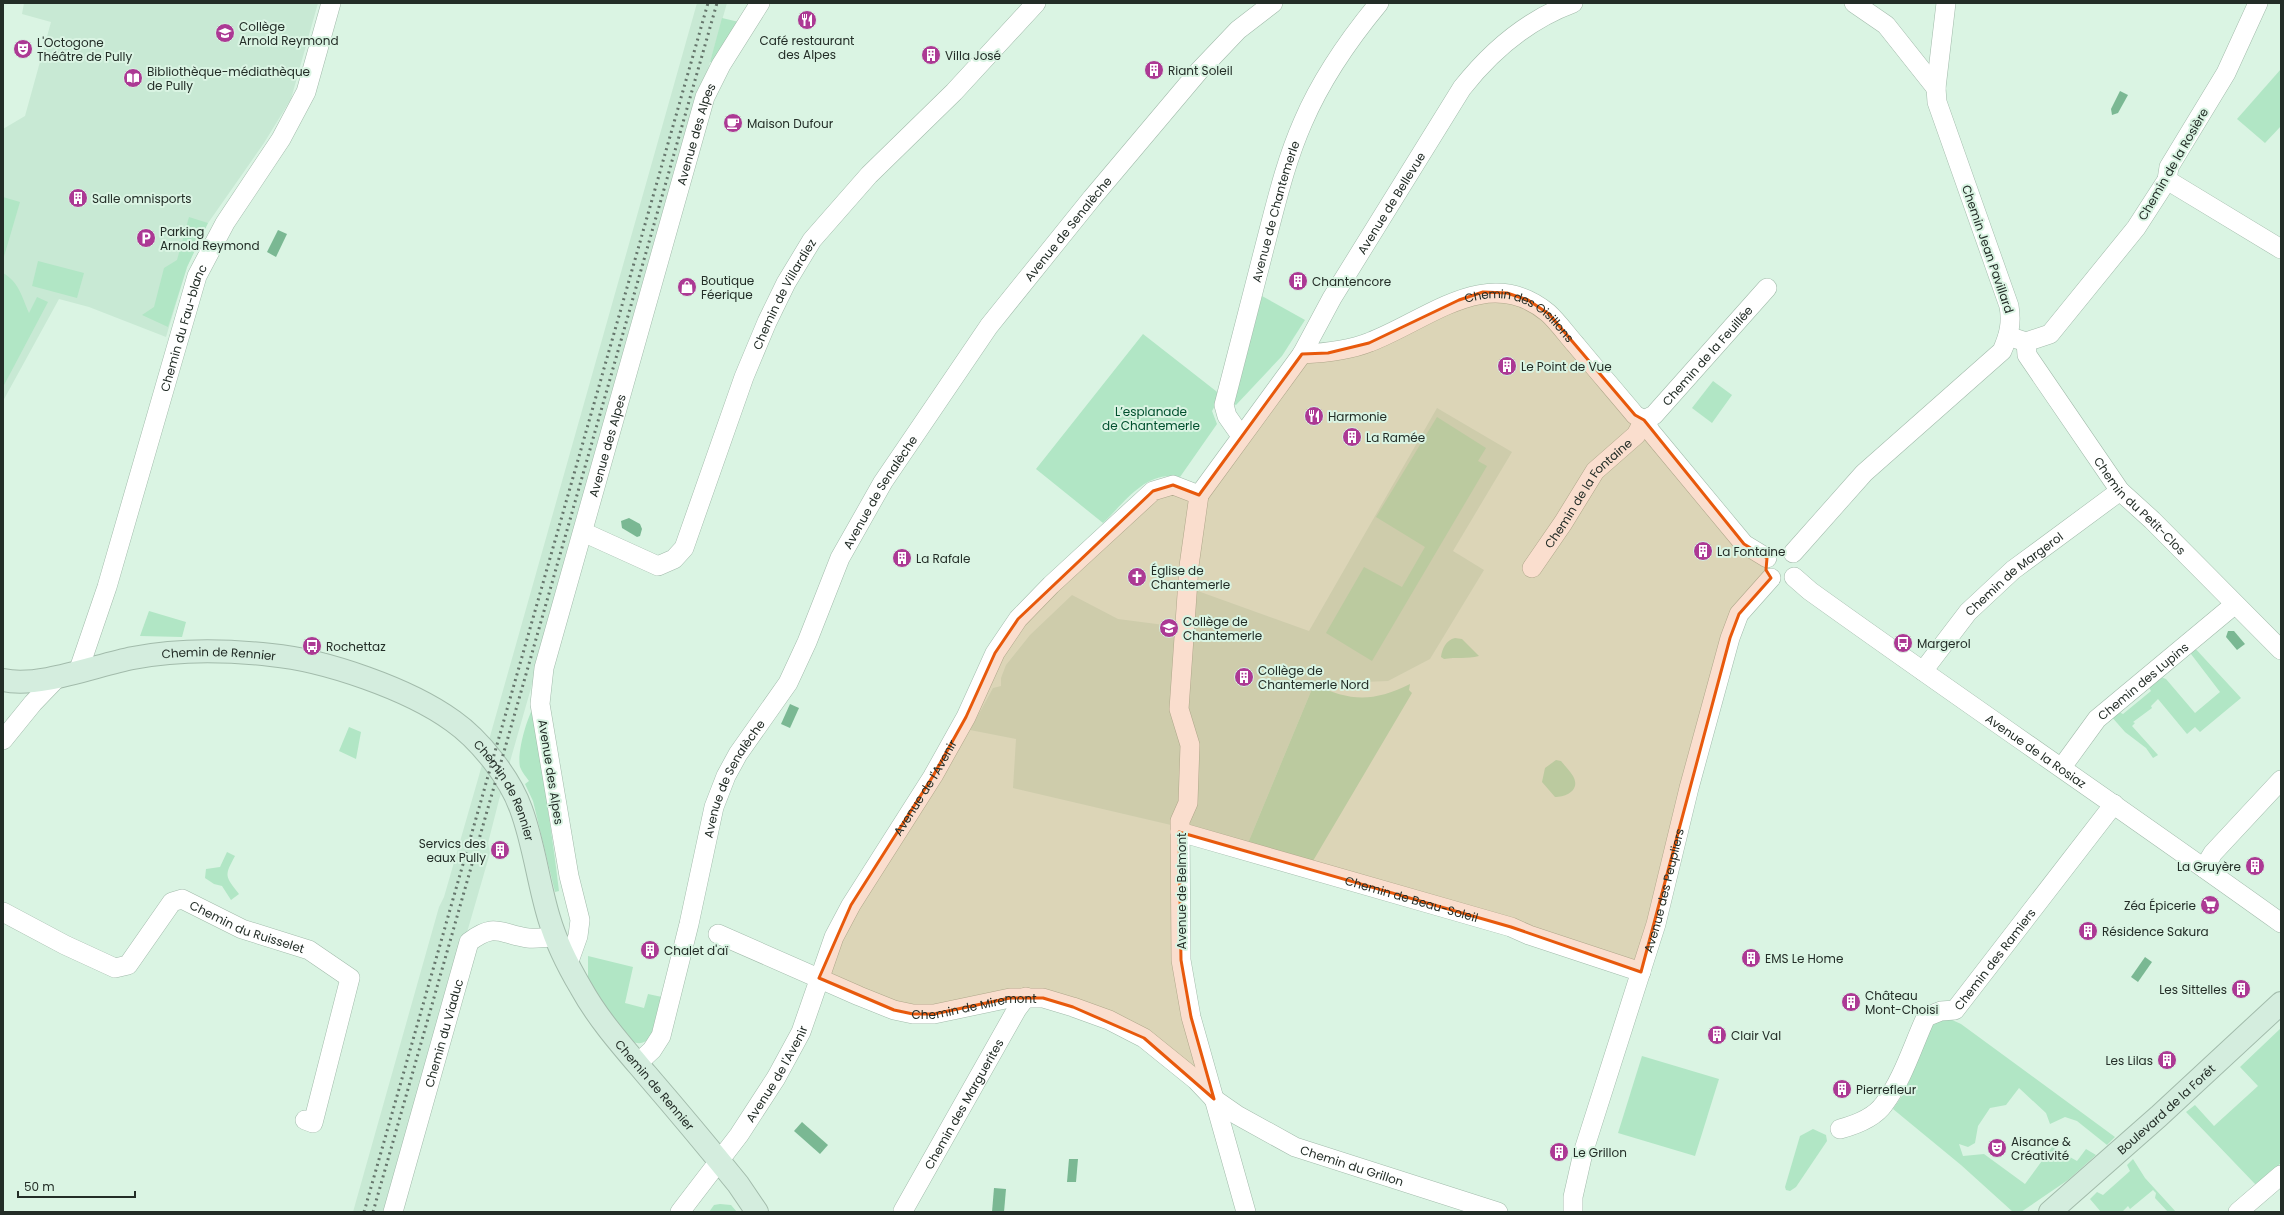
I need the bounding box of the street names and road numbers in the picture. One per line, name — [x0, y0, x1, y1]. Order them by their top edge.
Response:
street label: Avenue des Alpes — [672, 80, 719, 187]
street label: Chemin de la Rosière — [2134, 105, 2212, 223]
street label: Avenue de Chantemerle — [1247, 138, 1303, 284]
street label: Avenue de Bellevue — [1353, 149, 1429, 257]
street label: Avenue de Senalèche — [1020, 173, 1115, 285]
street label: Chemin Jean Pavillard — [1958, 183, 2018, 315]
street label: Chemin de Villardiez — [748, 235, 819, 352]
street label: Chemin du Fau-blanc — [156, 261, 210, 393]
street label: Chemin des Oisillons — [1462, 284, 1578, 346]
street label: Chemin de la Feuillée — [1658, 302, 1756, 409]
street label: Avenue des Alpes — [584, 392, 629, 499]
street label: Avenue de Senalèche — [839, 432, 921, 552]
street label: Chemin de la Fontaine — [1540, 434, 1635, 551]
street label: Chemin du Petit-Clos — [2090, 453, 2190, 558]
street label: Chemin de Margerol — [1961, 528, 2066, 619]
street label: Chemin des Lupins — [2094, 638, 2192, 724]
street label: Chemin de Rennier — [161, 643, 277, 664]
street label: Avenue de la Rosiaz — [1982, 709, 2090, 792]
street label: Avenue de Senalèche — [699, 716, 768, 839]
street label: Avenue des Alpes — [534, 718, 568, 826]
street label: Chemin de Rennier — [470, 736, 539, 843]
street label: Avenue de l'Avenir — [889, 736, 961, 839]
street label: Avenue des Peupliers — [1639, 826, 1687, 955]
street label: Avenue de Belmont — [1173, 833, 1190, 949]
street label: Chemin de Beau-Soleil — [1343, 871, 1480, 926]
street label: Chemin du Ruisselet — [187, 896, 307, 957]
street label: Chemin des Ramiers — [1950, 904, 2039, 1013]
street label: Chemin du Viaduc — [420, 977, 467, 1089]
street label: Chemin de Miremont — [911, 990, 1037, 1023]
street label: Avenue de l'Avenir — [741, 1023, 811, 1125]
street label: Chemin des Marguerites — [920, 1035, 1007, 1172]
street label: Chemin de Rennier — [612, 1036, 699, 1134]
street label: Boulevard de la Forêt — [2113, 1060, 2219, 1158]
street label: Chemin du Grillon — [1298, 1141, 1406, 1190]

